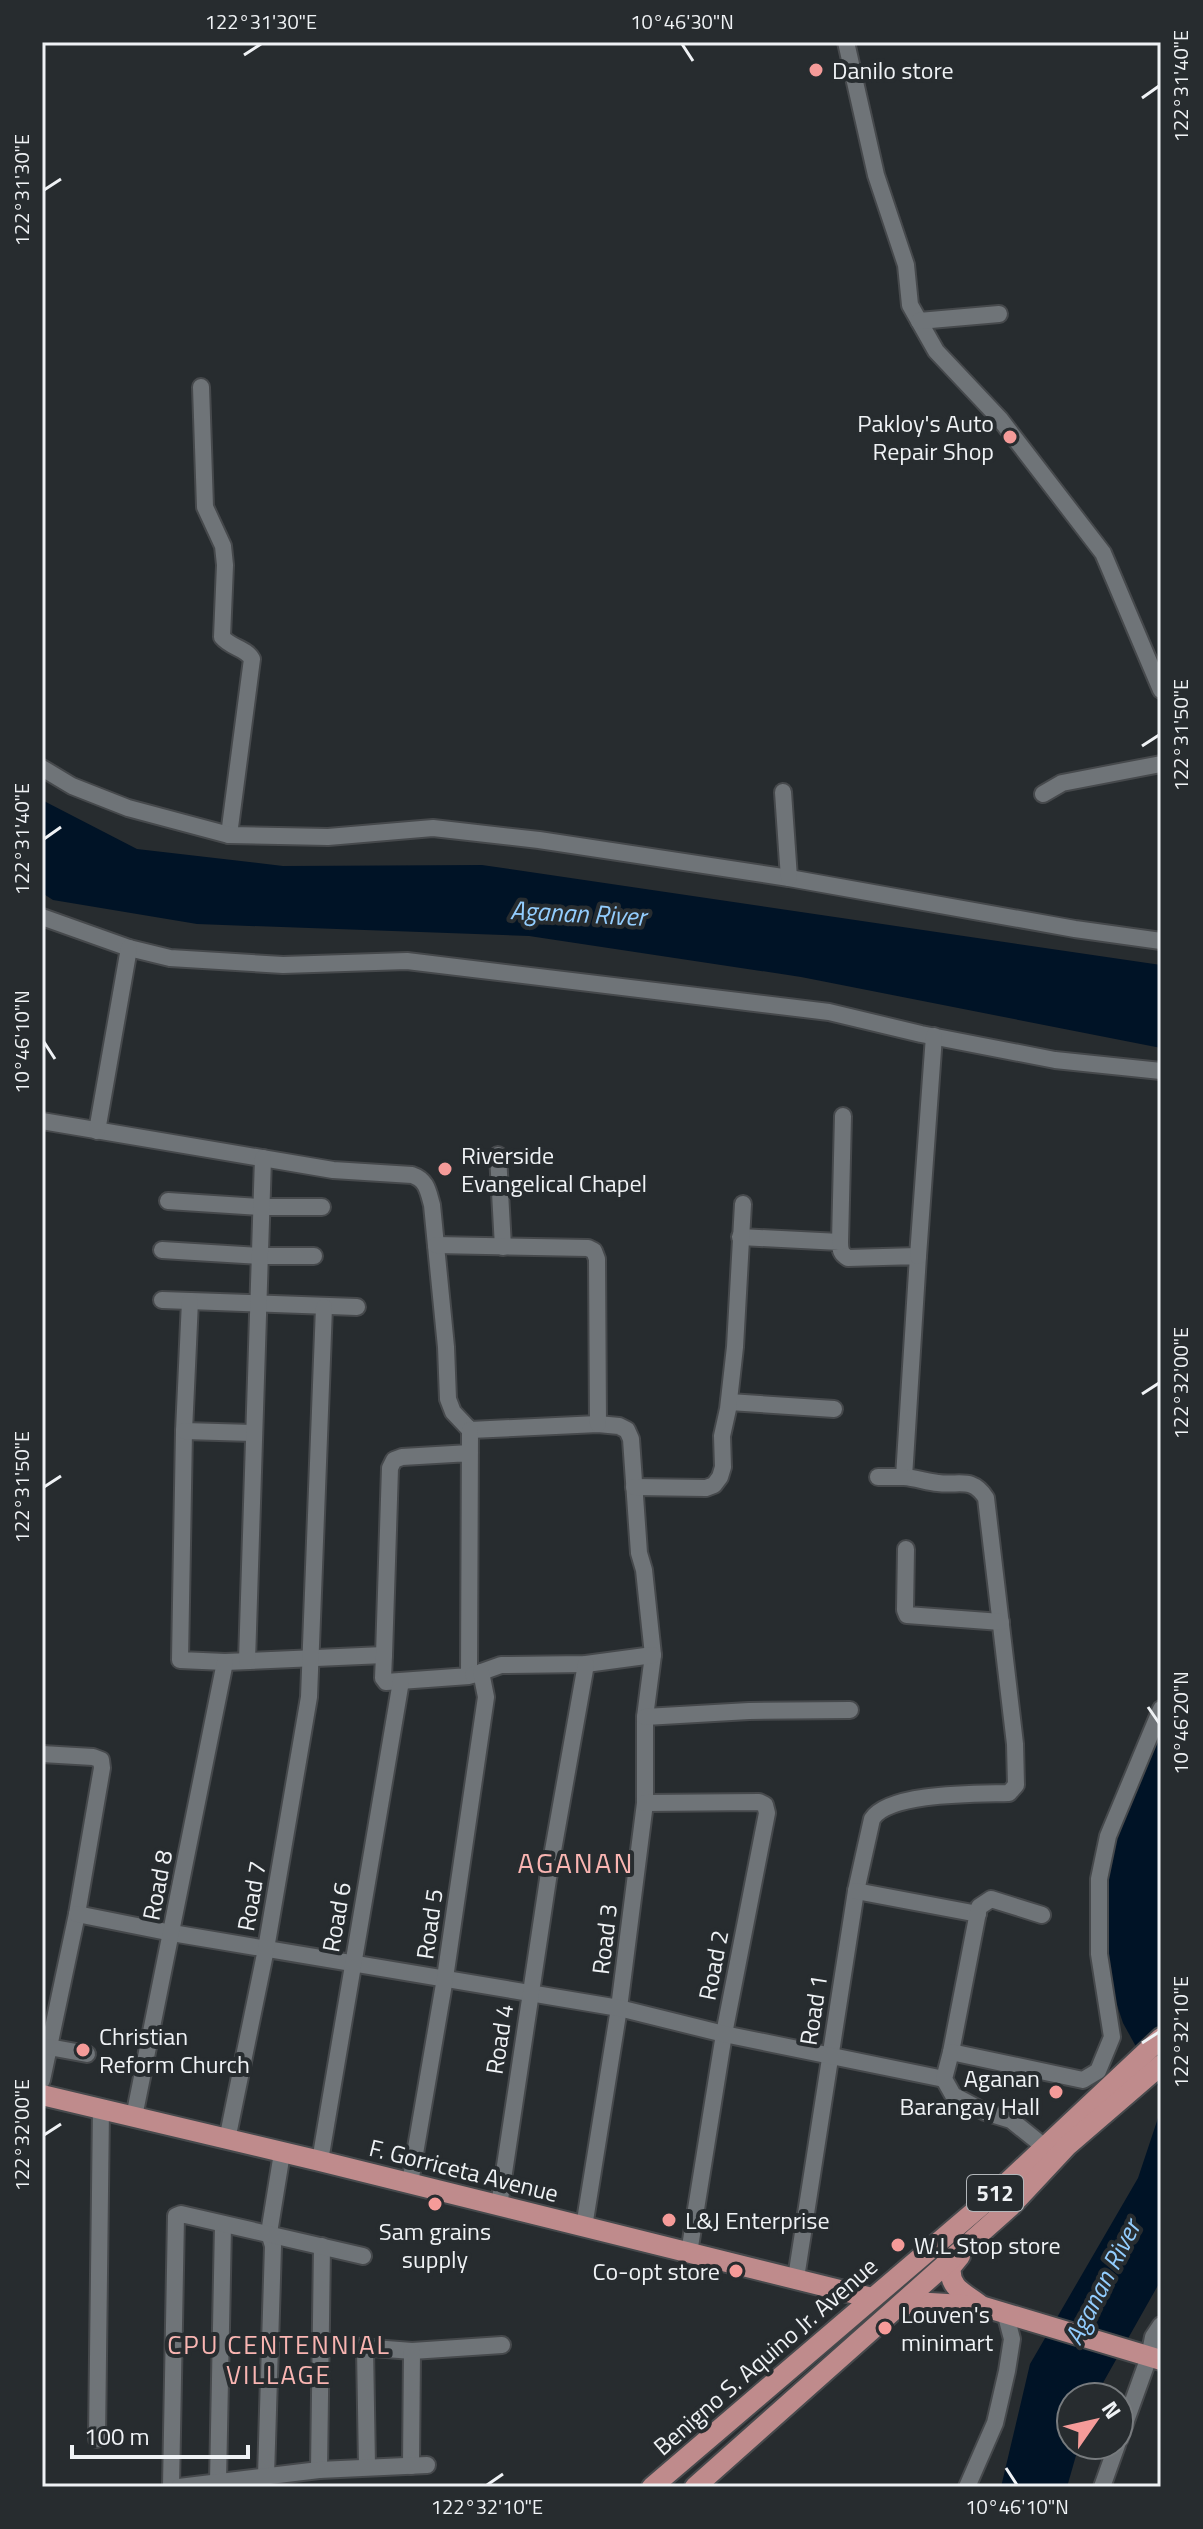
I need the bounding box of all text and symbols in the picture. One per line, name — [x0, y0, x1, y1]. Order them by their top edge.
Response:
text: 122°31'30"E — [205, 6, 317, 37]
text: 10°46'30"N — [630, 6, 734, 37]
text: 122°31'40"E — [1165, 30, 1196, 142]
place label: Danilo store — [832, 52, 954, 88]
marker: Danilo store — [807, 61, 825, 79]
text: 122°31'30"E — [6, 134, 37, 246]
place label: Pakloy's Auto Repair Shop — [857, 405, 994, 469]
marker: Pakloy's Auto Repair Shop — [1001, 428, 1019, 446]
text: 122°31'50"E — [1165, 679, 1196, 791]
text: 122°31'40"E — [6, 783, 37, 895]
water label: Aganan River — [509, 890, 650, 936]
text: 10°46'10"N — [6, 990, 37, 1094]
place label: Riverside Evangelical Chapel — [461, 1137, 647, 1201]
marker: Riverside Evangelical Chapel — [436, 1160, 454, 1178]
text: 122°32'00"E — [1165, 1327, 1196, 1439]
text: 122°31'50"E — [6, 1431, 37, 1543]
text: 10°46'20"N — [1165, 1671, 1196, 1775]
district label: AGANAN — [518, 1841, 634, 1884]
street label: Road 8 — [133, 1847, 181, 1923]
street label: Road 7 — [227, 1858, 275, 1934]
street label: Road 6 — [312, 1879, 360, 1955]
street label: Road 5 — [406, 1886, 452, 1962]
street label: Road 3 — [582, 1902, 626, 1976]
street label: Road 2 — [689, 1927, 737, 2003]
street label: Road 1 — [790, 1972, 836, 2048]
text: 122°32'10"E — [1165, 1976, 1196, 2088]
street label: Road 4 — [476, 2001, 522, 2077]
place label: Christian Reform Church — [99, 2018, 250, 2082]
marker: Christian Reform Church — [74, 2041, 92, 2059]
place label: Aganan Barangay Hall — [900, 2060, 1040, 2124]
text: 122°32'00"E — [6, 2079, 37, 2191]
marker: Aganan Barangay Hall — [1047, 2083, 1065, 2101]
street label: F. Gorriceta Avenue — [366, 2129, 562, 2211]
road number: 512 — [967, 2175, 1023, 2211]
marker: Sam grains supply — [426, 2195, 444, 2213]
place label: L&J Enterprise — [685, 2202, 830, 2238]
water label: Aganan River — [1054, 2210, 1151, 2351]
marker: L&J Enterprise — [660, 2211, 678, 2229]
place label: Sam grains supply — [379, 2213, 491, 2277]
place label: W.L Stop store — [914, 2227, 1061, 2263]
marker: W.L Stop store — [889, 2236, 907, 2254]
street label: Benigno S. Aquino Jr. Avenue — [645, 2248, 885, 2464]
place label: Co-opt store — [593, 2253, 720, 2289]
marker: Co-opt store — [727, 2262, 745, 2280]
place label: Louven's minimart — [901, 2296, 994, 2360]
marker: Louven's minimart — [876, 2319, 894, 2337]
district label: CPU CENTENNIAL VILLAGE — [167, 2325, 391, 2394]
north arrow — [1055, 2381, 1135, 2461]
text: N — [1093, 2394, 1130, 2426]
scale bar — [72, 2409, 248, 2459]
text: 100 m — [84, 2418, 150, 2454]
text: 122°32'10"E — [431, 2491, 543, 2522]
text: 10°46'10"N — [965, 2491, 1069, 2522]

